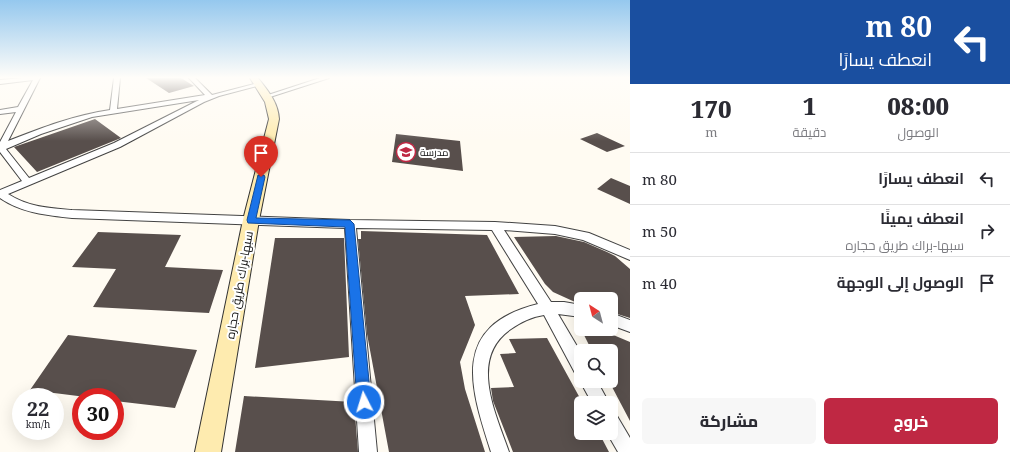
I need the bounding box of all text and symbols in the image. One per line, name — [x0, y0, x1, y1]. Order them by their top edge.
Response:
text: 80 m — [865, 7, 932, 45]
icon: left — [946, 16, 998, 68]
text: انعطف يسارًا — [839, 47, 932, 71]
text: 1 — [803, 89, 816, 122]
text: 08:00 — [887, 89, 949, 122]
text: 170 — [691, 92, 732, 125]
text: m — [705, 123, 717, 141]
text: دقيقة — [793, 123, 826, 141]
text: الوصول — [897, 123, 939, 141]
pin — [244, 136, 278, 177]
school or university icon: مدرسة — [395, 141, 417, 163]
icon: arrive — [250, 142, 272, 164]
place label: مدرسة — [420, 145, 448, 159]
text: انعطف يسارًا — [878, 168, 964, 188]
icon: left — [976, 168, 998, 190]
text: 80 m — [642, 169, 677, 189]
text: انعطف يمينًا — [880, 208, 964, 228]
icon: right — [976, 220, 998, 242]
text: 50 m — [642, 221, 677, 241]
street label: سبها-براك طريق حجاره — [221, 230, 257, 340]
text: سبها-براك طريق حجاره — [846, 236, 964, 254]
text: الوصول إلى الوجهة — [837, 272, 964, 292]
icon: arrive — [976, 272, 998, 294]
text: 40 m — [642, 273, 677, 293]
north arrow — [574, 292, 618, 336]
map controls — [574, 292, 618, 440]
button: search — [574, 344, 618, 388]
position arrow — [343, 381, 385, 423]
speed limit sign: 30 — [72, 388, 124, 440]
text: 22 — [27, 395, 49, 422]
button: layers — [574, 396, 618, 440]
button: مشاركة — [642, 398, 816, 444]
button: خروج — [824, 398, 998, 444]
text: km/h — [26, 417, 50, 431]

